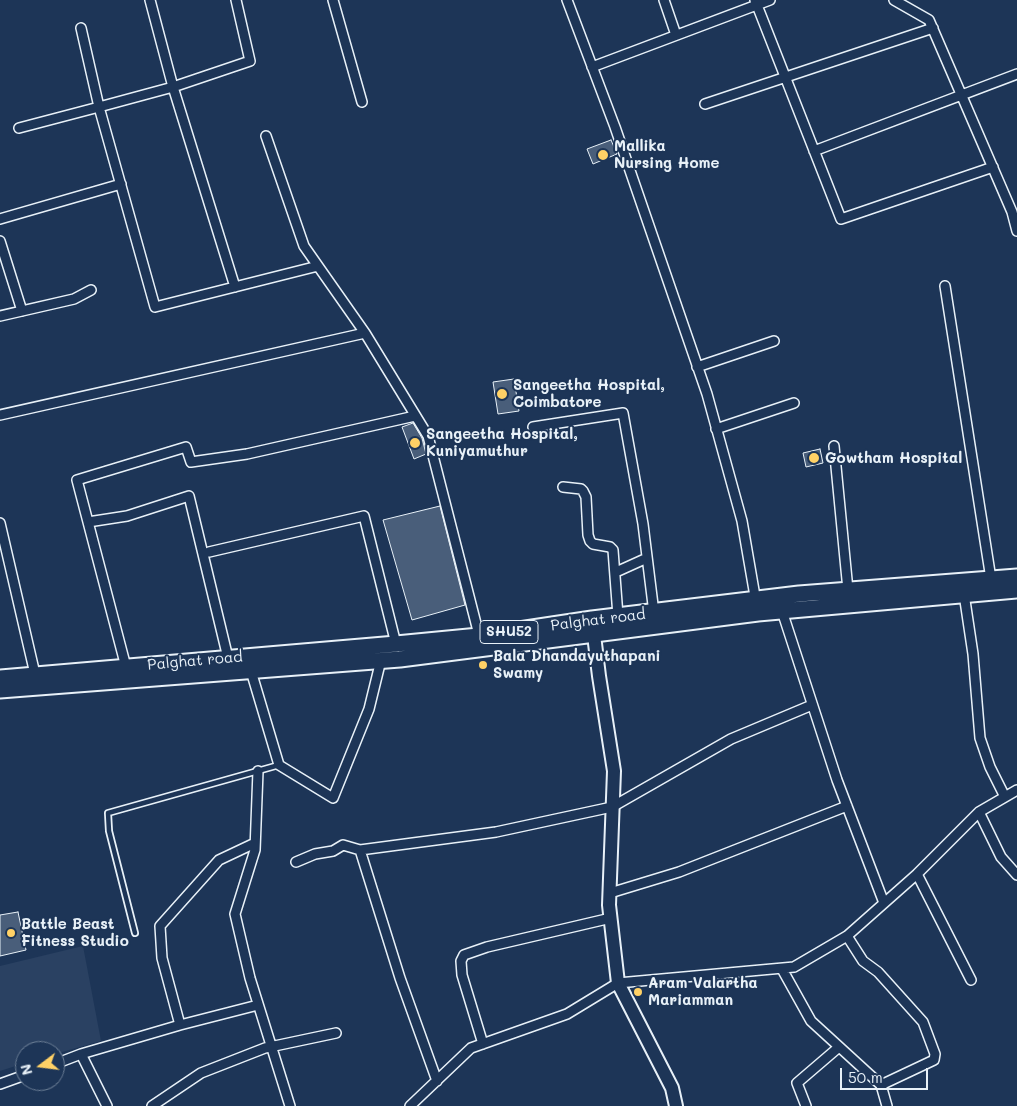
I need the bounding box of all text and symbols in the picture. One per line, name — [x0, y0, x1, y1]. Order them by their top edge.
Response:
place label: Mallika Nursing Home — [614, 137, 719, 172]
marker: Mallika Nursing Home — [596, 148, 610, 162]
place label: Sangeetha Hospital, Coimbatore — [513, 376, 665, 411]
marker: Sangeetha Hospital, Coimbatore — [495, 387, 509, 401]
place label: Sangeetha Hospital, Kuniyamuthur — [426, 425, 578, 460]
marker: Sangeetha Hospital, Kuniyamuthur — [408, 436, 422, 450]
place label: Gowtham Hospital — [825, 449, 962, 467]
marker: Gowtham Hospital — [807, 451, 821, 465]
street label: Palghat road — [550, 605, 646, 635]
road number: SHU52 — [480, 620, 538, 644]
place label: Bala Dhandayuthapani Swamy — [493, 647, 661, 682]
street label: Palghat road — [147, 648, 243, 674]
marker: Bala Dhandayuthapani Swamy — [477, 659, 489, 671]
place label: Battle Beast Fitness Studio — [21, 915, 129, 950]
marker: Battle Beast Fitness Studio — [5, 927, 17, 939]
place label: Aram Valartha Mariamman — [648, 974, 758, 1009]
marker: Aram Valartha Mariamman — [632, 986, 644, 998]
north arrow — [15, 1041, 65, 1091]
scale bar — [842, 1058, 930, 1090]
text: N — [15, 1062, 37, 1077]
text: 50 m — [848, 1067, 883, 1087]

